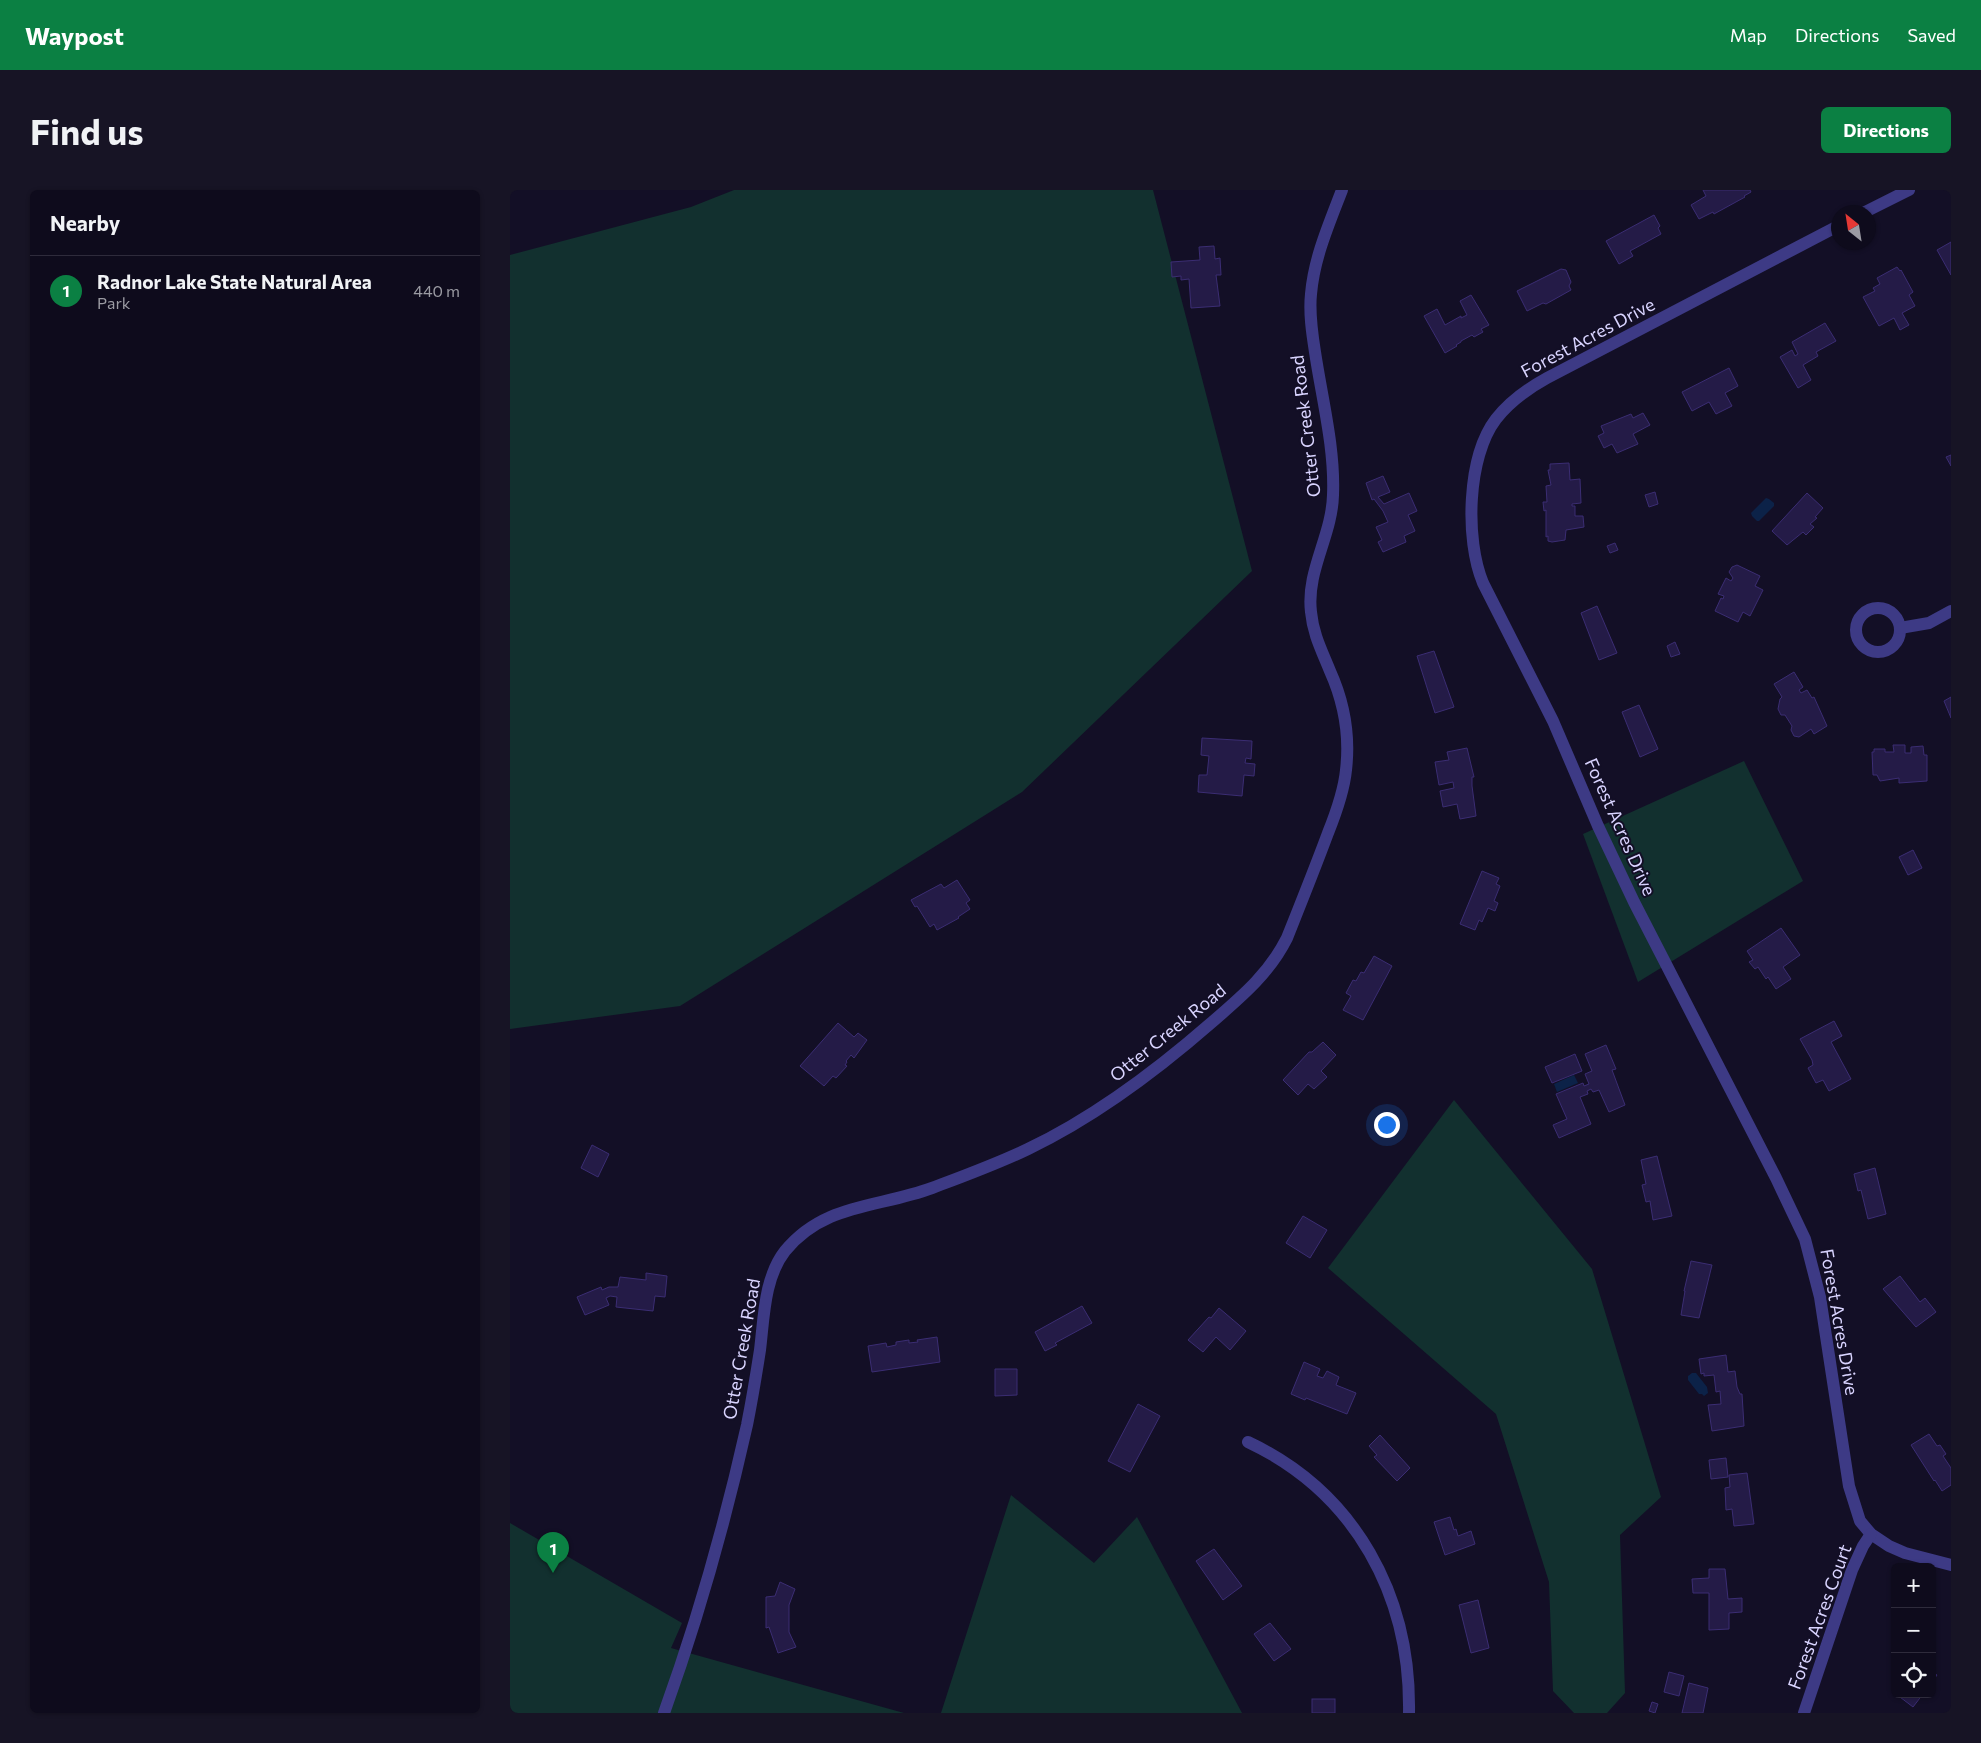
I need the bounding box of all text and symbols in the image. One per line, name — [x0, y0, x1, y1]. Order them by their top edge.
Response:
text: Waypost — [25, 21, 124, 50]
text: Map — [1730, 24, 1767, 46]
text: Directions — [1795, 24, 1879, 46]
text: Saved — [1907, 24, 1956, 46]
button: Directions — [1821, 107, 1951, 153]
text: Find us — [30, 109, 144, 152]
north arrow — [1831, 205, 1876, 250]
text: Nearby — [50, 210, 120, 235]
text: Radnor Lake State Natural Area — [97, 270, 372, 293]
text: 1 — [62, 281, 70, 300]
text: 440 m — [413, 281, 460, 300]
text: Park — [97, 293, 130, 312]
street label: Forest Acres Drive — [1517, 293, 1658, 382]
street label: Otter Creek Road — [1285, 354, 1325, 498]
street label: Forest Acres Drive — [1581, 754, 1661, 899]
street label: Otter Creek Road — [1105, 979, 1230, 1086]
your location — [1374, 1112, 1400, 1138]
street label: Forest Acres Drive — [1816, 1247, 1864, 1397]
street label: Otter Creek Road — [718, 1277, 764, 1421]
pin: 1 — [537, 1532, 569, 1573]
street label: Forest Acres Court — [1783, 1541, 1856, 1692]
map controls — [1891, 1563, 1936, 1698]
button: + — [1891, 1563, 1936, 1608]
button: − — [1891, 1608, 1936, 1653]
button: locate — [1891, 1653, 1936, 1698]

